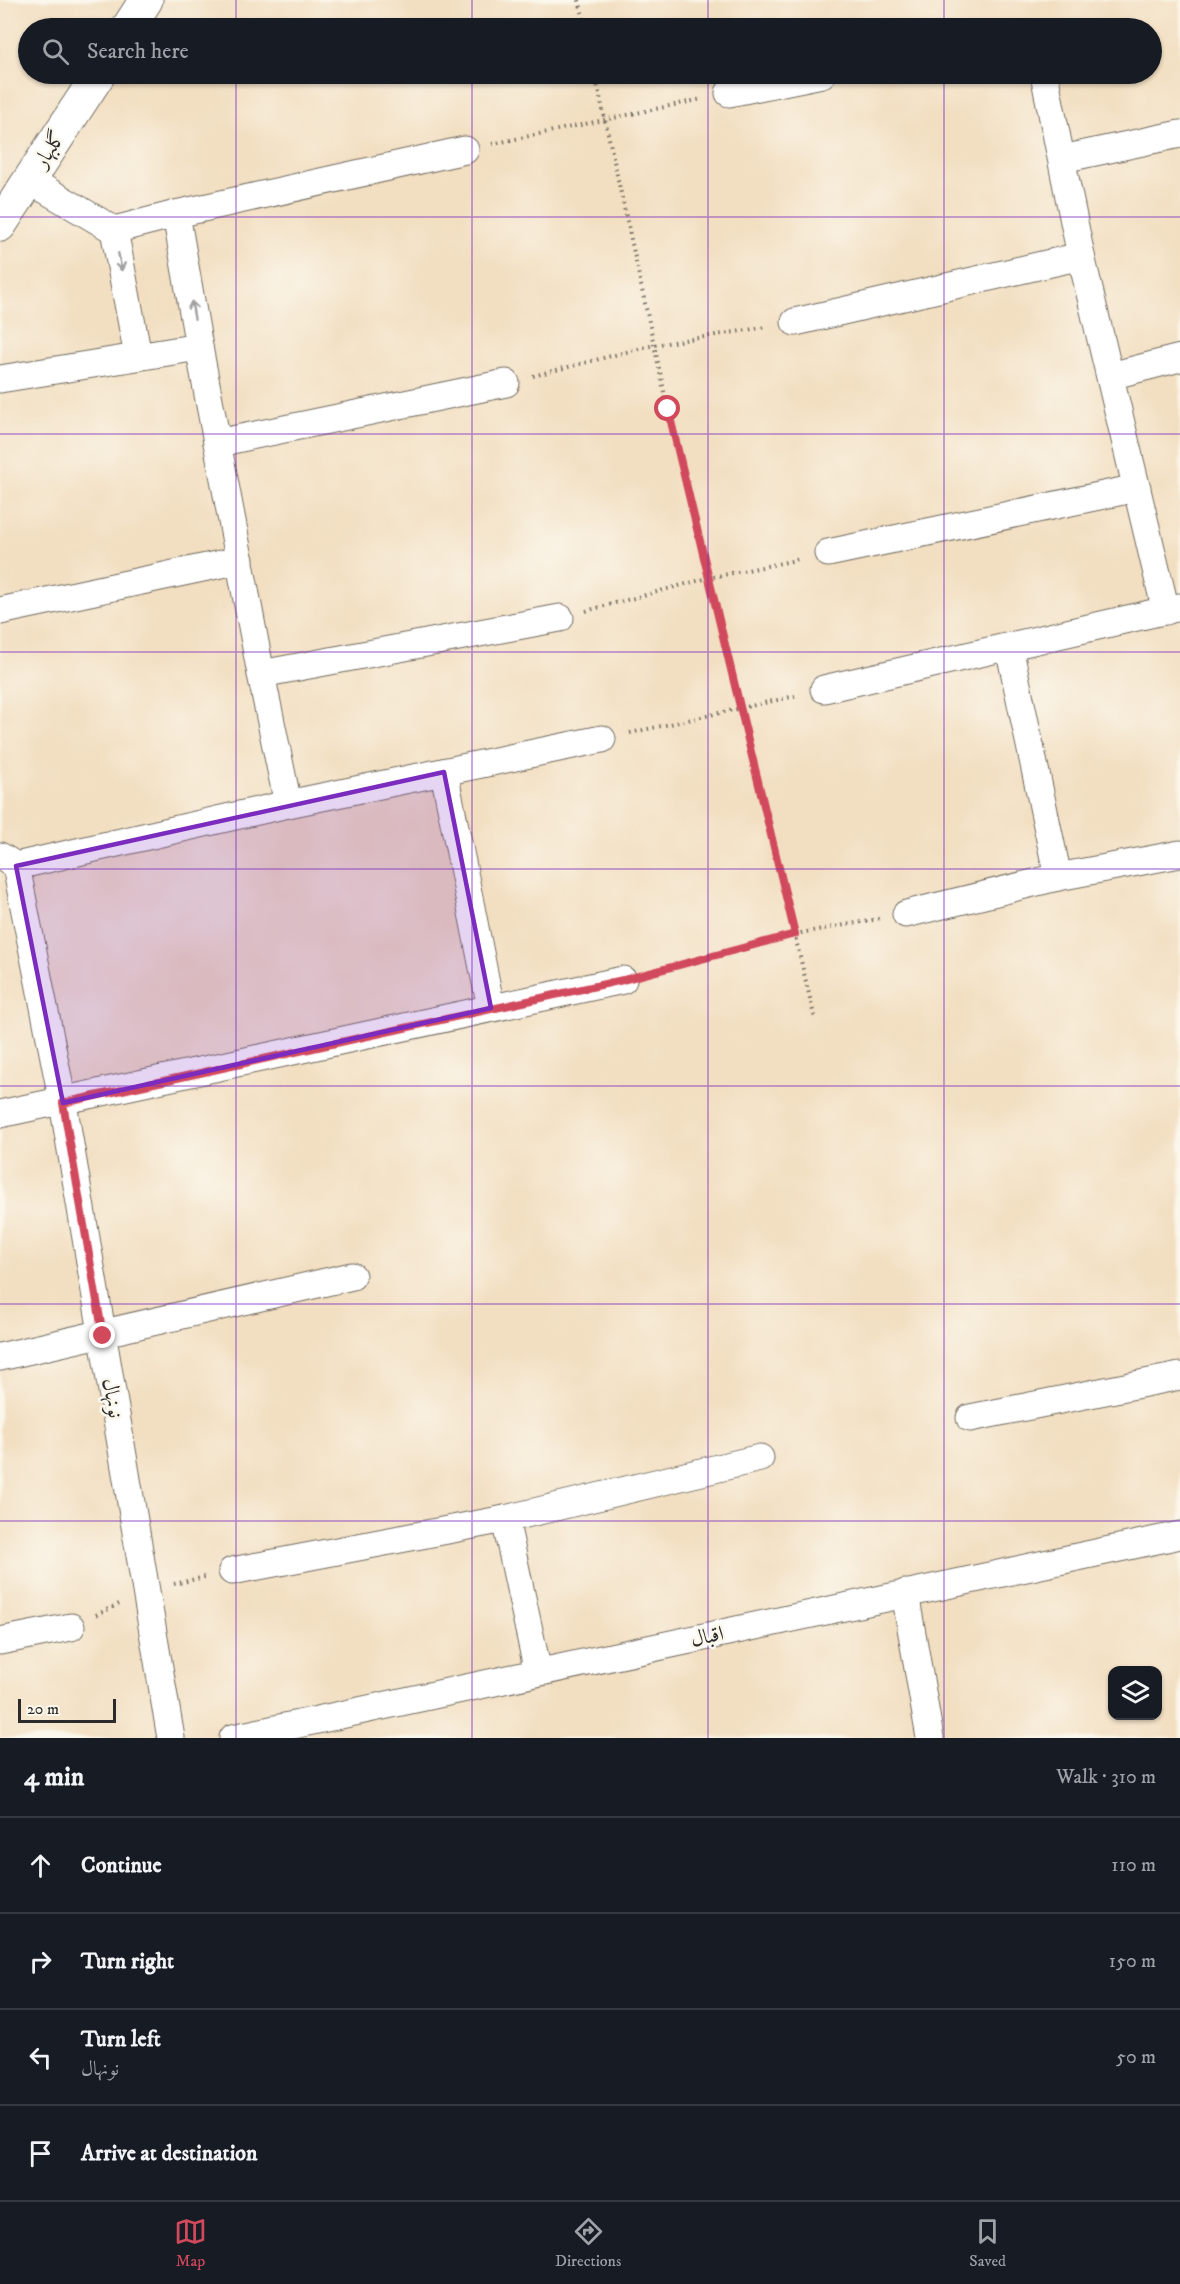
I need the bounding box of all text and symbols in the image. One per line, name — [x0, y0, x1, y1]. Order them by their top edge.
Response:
search box — [18, 18, 1162, 84]
icon: search — [39, 35, 72, 68]
text: Search here — [87, 38, 189, 65]
street label: گلبهار — [26, 126, 71, 175]
one-way arrow — [115, 252, 126, 272]
one-way arrow — [187, 300, 198, 320]
route start — [654, 395, 680, 421]
route end — [89, 1322, 115, 1348]
street label: نونهال — [96, 1376, 128, 1420]
street label: اقبال — [688, 1621, 726, 1653]
map controls — [1108, 1666, 1162, 1720]
button: layers — [1108, 1666, 1162, 1720]
scale bar — [18, 1696, 116, 1724]
text: 20 m — [27, 1699, 59, 1719]
text: 4 min — [24, 1761, 84, 1794]
text: Walk · 310 m — [1056, 1765, 1156, 1790]
icon: ahead — [24, 1849, 57, 1882]
text: Continue — [81, 1852, 162, 1879]
text: 110 m — [1111, 1853, 1156, 1878]
icon: right — [24, 1945, 57, 1978]
text: Turn right — [81, 1948, 174, 1975]
text: 150 m — [1109, 1949, 1156, 1974]
text: Turn left — [81, 2026, 161, 2053]
icon: left — [24, 2041, 57, 2074]
text: 50 m — [1116, 2045, 1156, 2070]
text: نونهال — [81, 2057, 119, 2082]
icon: arrive — [24, 2137, 57, 2170]
text: Arrive at destination — [81, 2140, 258, 2167]
tab: Map — [174, 2215, 207, 2271]
tab: Directions — [555, 2215, 621, 2271]
tab: Saved — [969, 2215, 1006, 2271]

